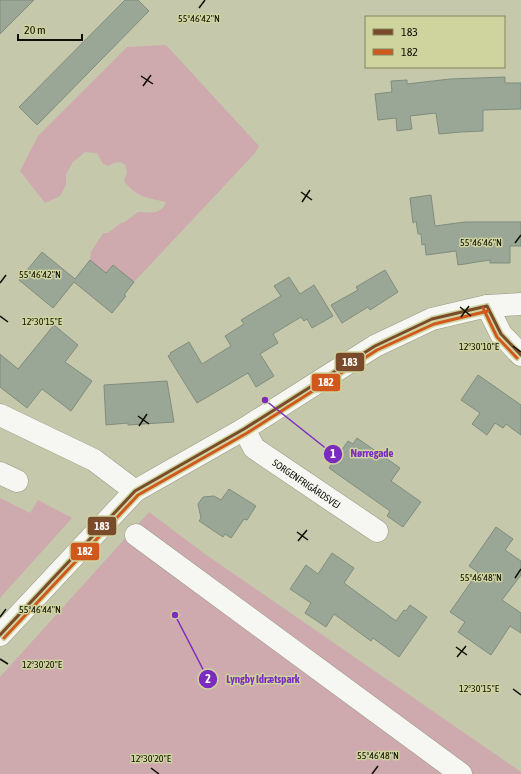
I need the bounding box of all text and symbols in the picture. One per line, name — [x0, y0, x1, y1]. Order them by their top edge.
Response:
text: 55°46'42"N — [178, 13, 220, 24]
scale bar — [18, 16, 82, 42]
legend — [365, 16, 505, 68]
text: 20 m — [24, 23, 46, 37]
text: 183 — [401, 25, 418, 39]
text: 182 — [401, 45, 418, 59]
text: 55°46'46"N — [460, 237, 502, 248]
text: 55°46'42"N — [19, 269, 61, 280]
text: 12°30'15"E — [22, 316, 63, 327]
text: 12°30'10"E — [459, 341, 500, 352]
line badge: 183 — [335, 352, 365, 372]
text: 183 — [342, 356, 358, 368]
line badge: 182 — [311, 373, 341, 392]
text: 182 — [318, 376, 334, 388]
callout: Nørregade — [323, 442, 402, 465]
text: 1 — [330, 447, 336, 461]
text: Nørregade — [351, 447, 393, 459]
street label: SORGENFRIGÅRDSVEJ — [271, 457, 343, 510]
line badge: 183 — [87, 516, 117, 536]
text: 183 — [94, 520, 110, 532]
line badge: 182 — [70, 542, 100, 561]
text: 182 — [77, 545, 93, 557]
text: 55°46'48"N — [460, 572, 502, 583]
text: 55°46'44"N — [19, 604, 61, 615]
text: 12°30'20"E — [22, 659, 63, 670]
callout: Lyngby Idrætspark — [198, 668, 307, 691]
text: 2 — [205, 672, 211, 686]
text: Lyngby Idrætspark — [226, 673, 300, 685]
text: 12°30'15"E — [459, 683, 500, 694]
text: 55°46'48"N — [357, 750, 399, 761]
text: 12°30'20"E — [131, 753, 172, 764]

